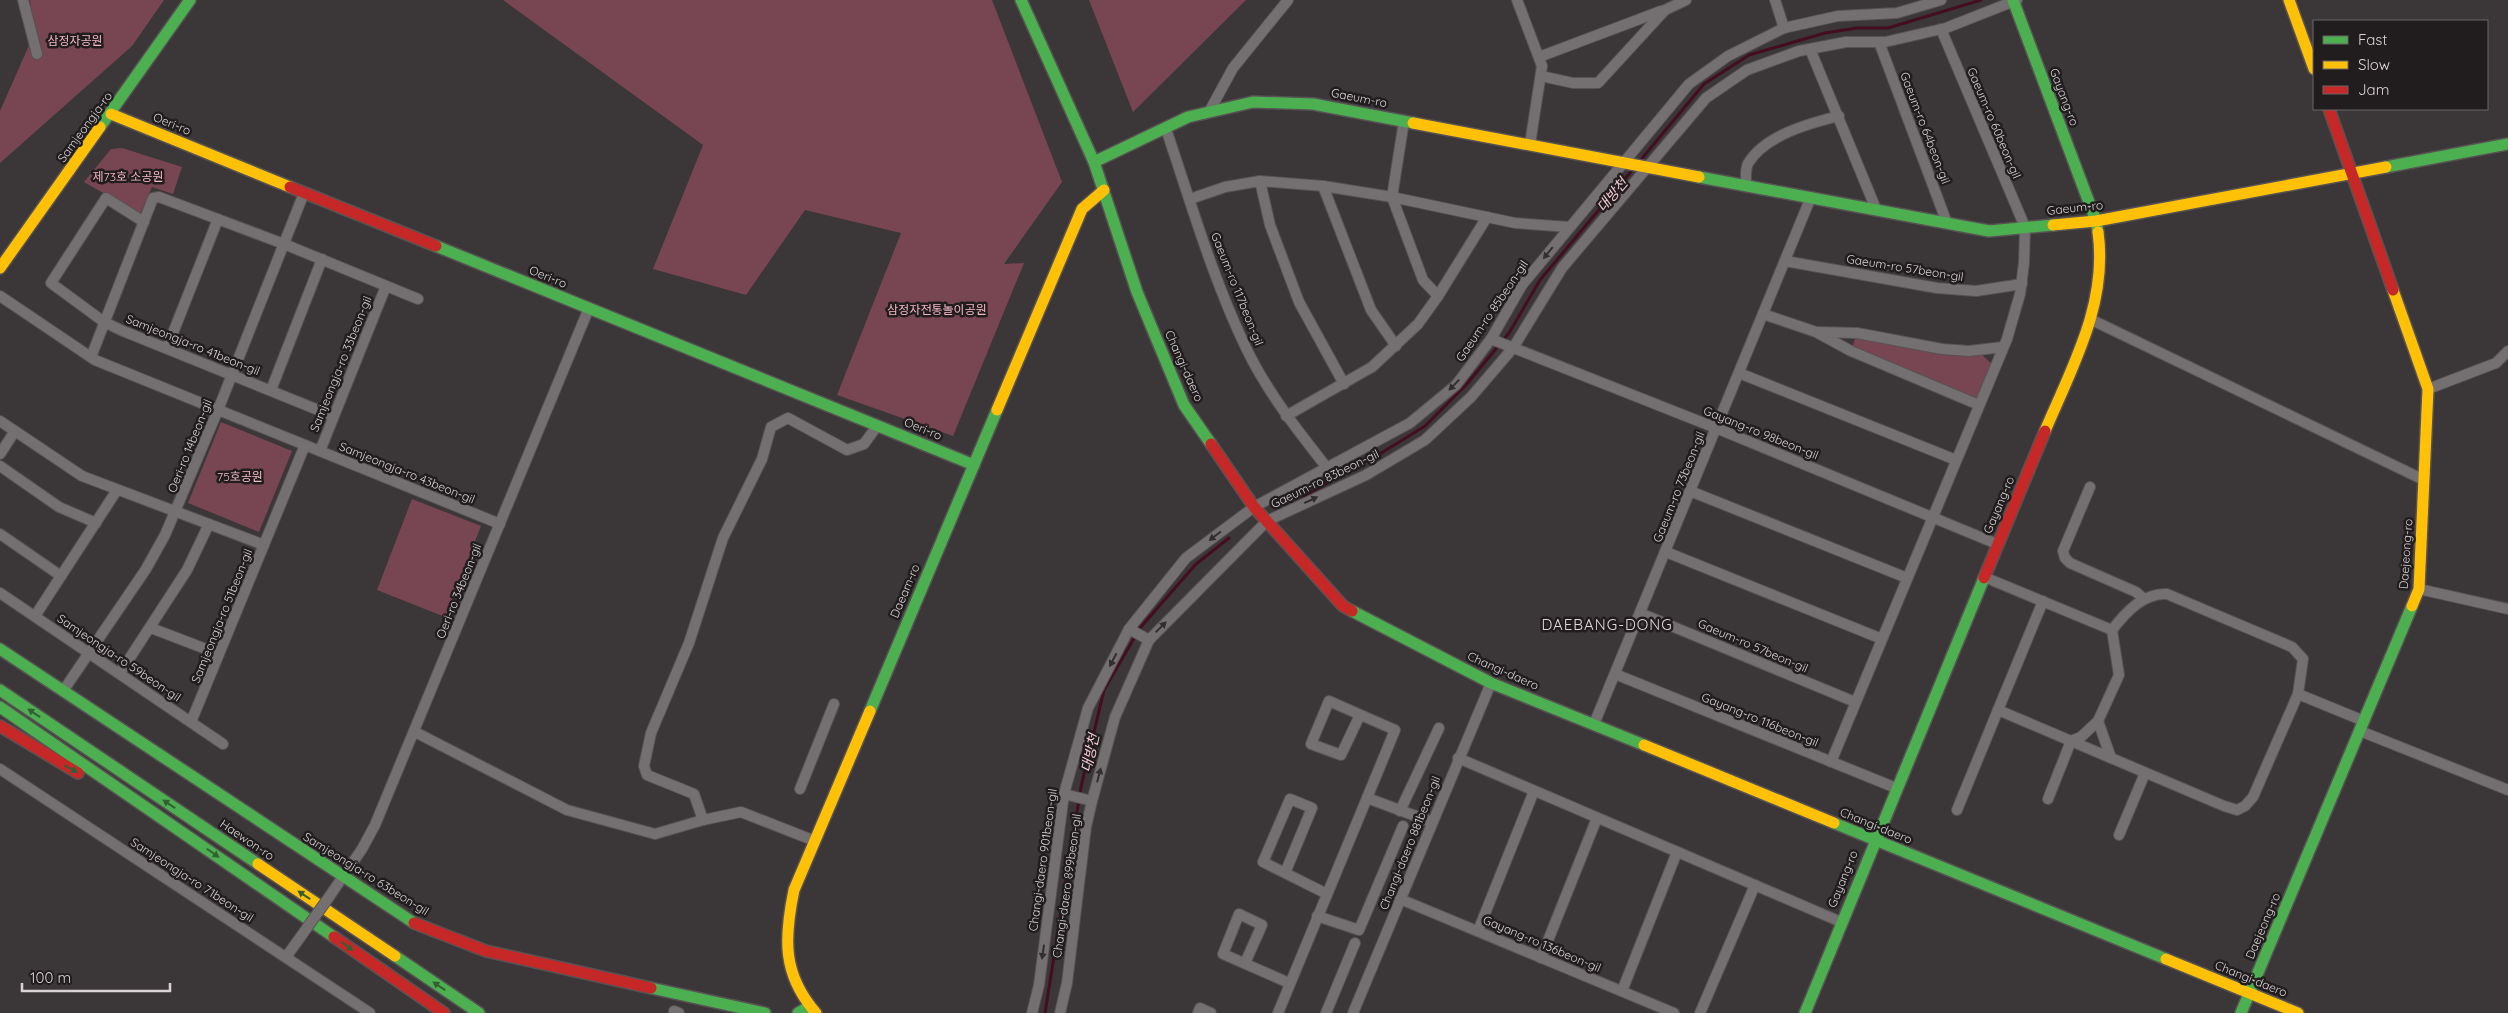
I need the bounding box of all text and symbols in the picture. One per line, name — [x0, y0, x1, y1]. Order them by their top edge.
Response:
legend — [2313, 20, 2488, 110]
text: Fast — [2358, 30, 2387, 49]
park label: 삼정자공원 — [47, 33, 103, 48]
text: Slow — [2358, 55, 2390, 74]
street label: Gaeum-ro 60beon-gil — [1964, 65, 2025, 181]
street label: Gayang-ro — [2047, 66, 2082, 128]
street label: Gaeum-ro 64beon-gil — [1897, 70, 1954, 186]
text: Jam — [2358, 80, 2389, 99]
street label: Gaeum-ro — [1330, 85, 1388, 110]
street label: Samjeongja-ro — [54, 88, 115, 165]
street label: Oeri-ro — [151, 109, 193, 138]
park label: 제73호 소공원 — [93, 169, 163, 184]
water label: 대방천 — [1593, 174, 1632, 216]
street label: Gaeum-ro — [2046, 197, 2104, 218]
street label: Gaeum-ro 117beon-gil — [1208, 230, 1267, 348]
one-way arrow — [1543, 246, 1554, 259]
street label: Gaeum-ro 57beon-gil — [1845, 251, 1965, 284]
street label: Gaeum-ro 85beon-gil — [1452, 257, 1531, 364]
street label: Oeri-ro — [527, 262, 569, 291]
street label: Samjeongja-ro 33beon-gil — [306, 294, 375, 434]
park label: 삼정자전통놀이공원 — [887, 302, 987, 317]
street label: Samjeongja-ro 41beon-gil — [124, 311, 262, 378]
street label: Changi-daero — [1162, 328, 1207, 404]
one-way arrow — [1449, 379, 1461, 391]
street label: Oeri-ro 14beon-gil — [164, 397, 215, 495]
street label: Gayang-ro 98beon-gil — [1701, 403, 1821, 462]
street label: Oeri-ro — [902, 414, 944, 443]
street label: Gaeum-ro 73beon-gil — [1649, 429, 1708, 544]
street label: Samjeongja-ro 43beon-gil — [337, 438, 477, 507]
street label: Gaeum-ro 83beon-gil — [1268, 446, 1381, 511]
park label: 75호공원 — [217, 469, 263, 484]
street label: Gayang-ro — [1980, 474, 2017, 536]
one-way arrow — [1304, 496, 1318, 504]
street label: Daejeong-ro — [2396, 518, 2415, 590]
one-way arrow — [1208, 531, 1222, 541]
street label: Oeri-ro 34beon-gil — [433, 541, 484, 641]
street label: Samjeongja-ro 51beon-gil — [188, 546, 255, 685]
street label: Daeam-ro — [886, 562, 923, 620]
street label: Samjeongja-ro 59beon-gil — [55, 611, 184, 705]
district label: DAEBANG-DONG — [1541, 615, 1673, 634]
street label: Gaeum-ro 57beon-gil — [1696, 616, 1811, 676]
one-way arrow — [1155, 621, 1167, 633]
street label: Changi-daero — [1465, 648, 1541, 693]
one-way arrow — [1109, 653, 1117, 667]
street label: Gayang-ro 116beon-gil — [1699, 689, 1821, 750]
one-way arrow — [28, 708, 41, 718]
water label: 대방천 — [1077, 731, 1103, 774]
one-way arrow — [64, 765, 79, 773]
one-way arrow — [1095, 768, 1103, 783]
street label: Changi-daero 881beon-gil — [1376, 774, 1443, 912]
street label: Changi-daero 901beon-gil — [1025, 788, 1060, 932]
one-way arrow — [162, 799, 176, 809]
street label: Changi-daero — [1838, 804, 1914, 847]
street label: Changi-daero 899beon-gil — [1049, 813, 1084, 959]
street label: Haewon-ro — [217, 816, 277, 863]
street label: Samjeongja-ro 63beon-gil — [301, 829, 432, 918]
street label: Samjeongja-ro 71beon-gil — [128, 834, 257, 925]
one-way arrow — [207, 848, 220, 858]
street label: Gayang-ro — [1824, 848, 1861, 910]
one-way arrow — [297, 890, 311, 900]
street label: Daejeong-ro — [2242, 890, 2283, 961]
street label: Gayang-ro 136beon-gil — [1481, 912, 1603, 975]
one-way arrow — [340, 941, 354, 951]
one-way arrow — [1039, 944, 1047, 960]
street label: Changi-daero — [2213, 957, 2289, 1000]
scale bar — [22, 960, 170, 992]
text: 100 m — [30, 968, 71, 987]
one-way arrow — [432, 981, 445, 991]

